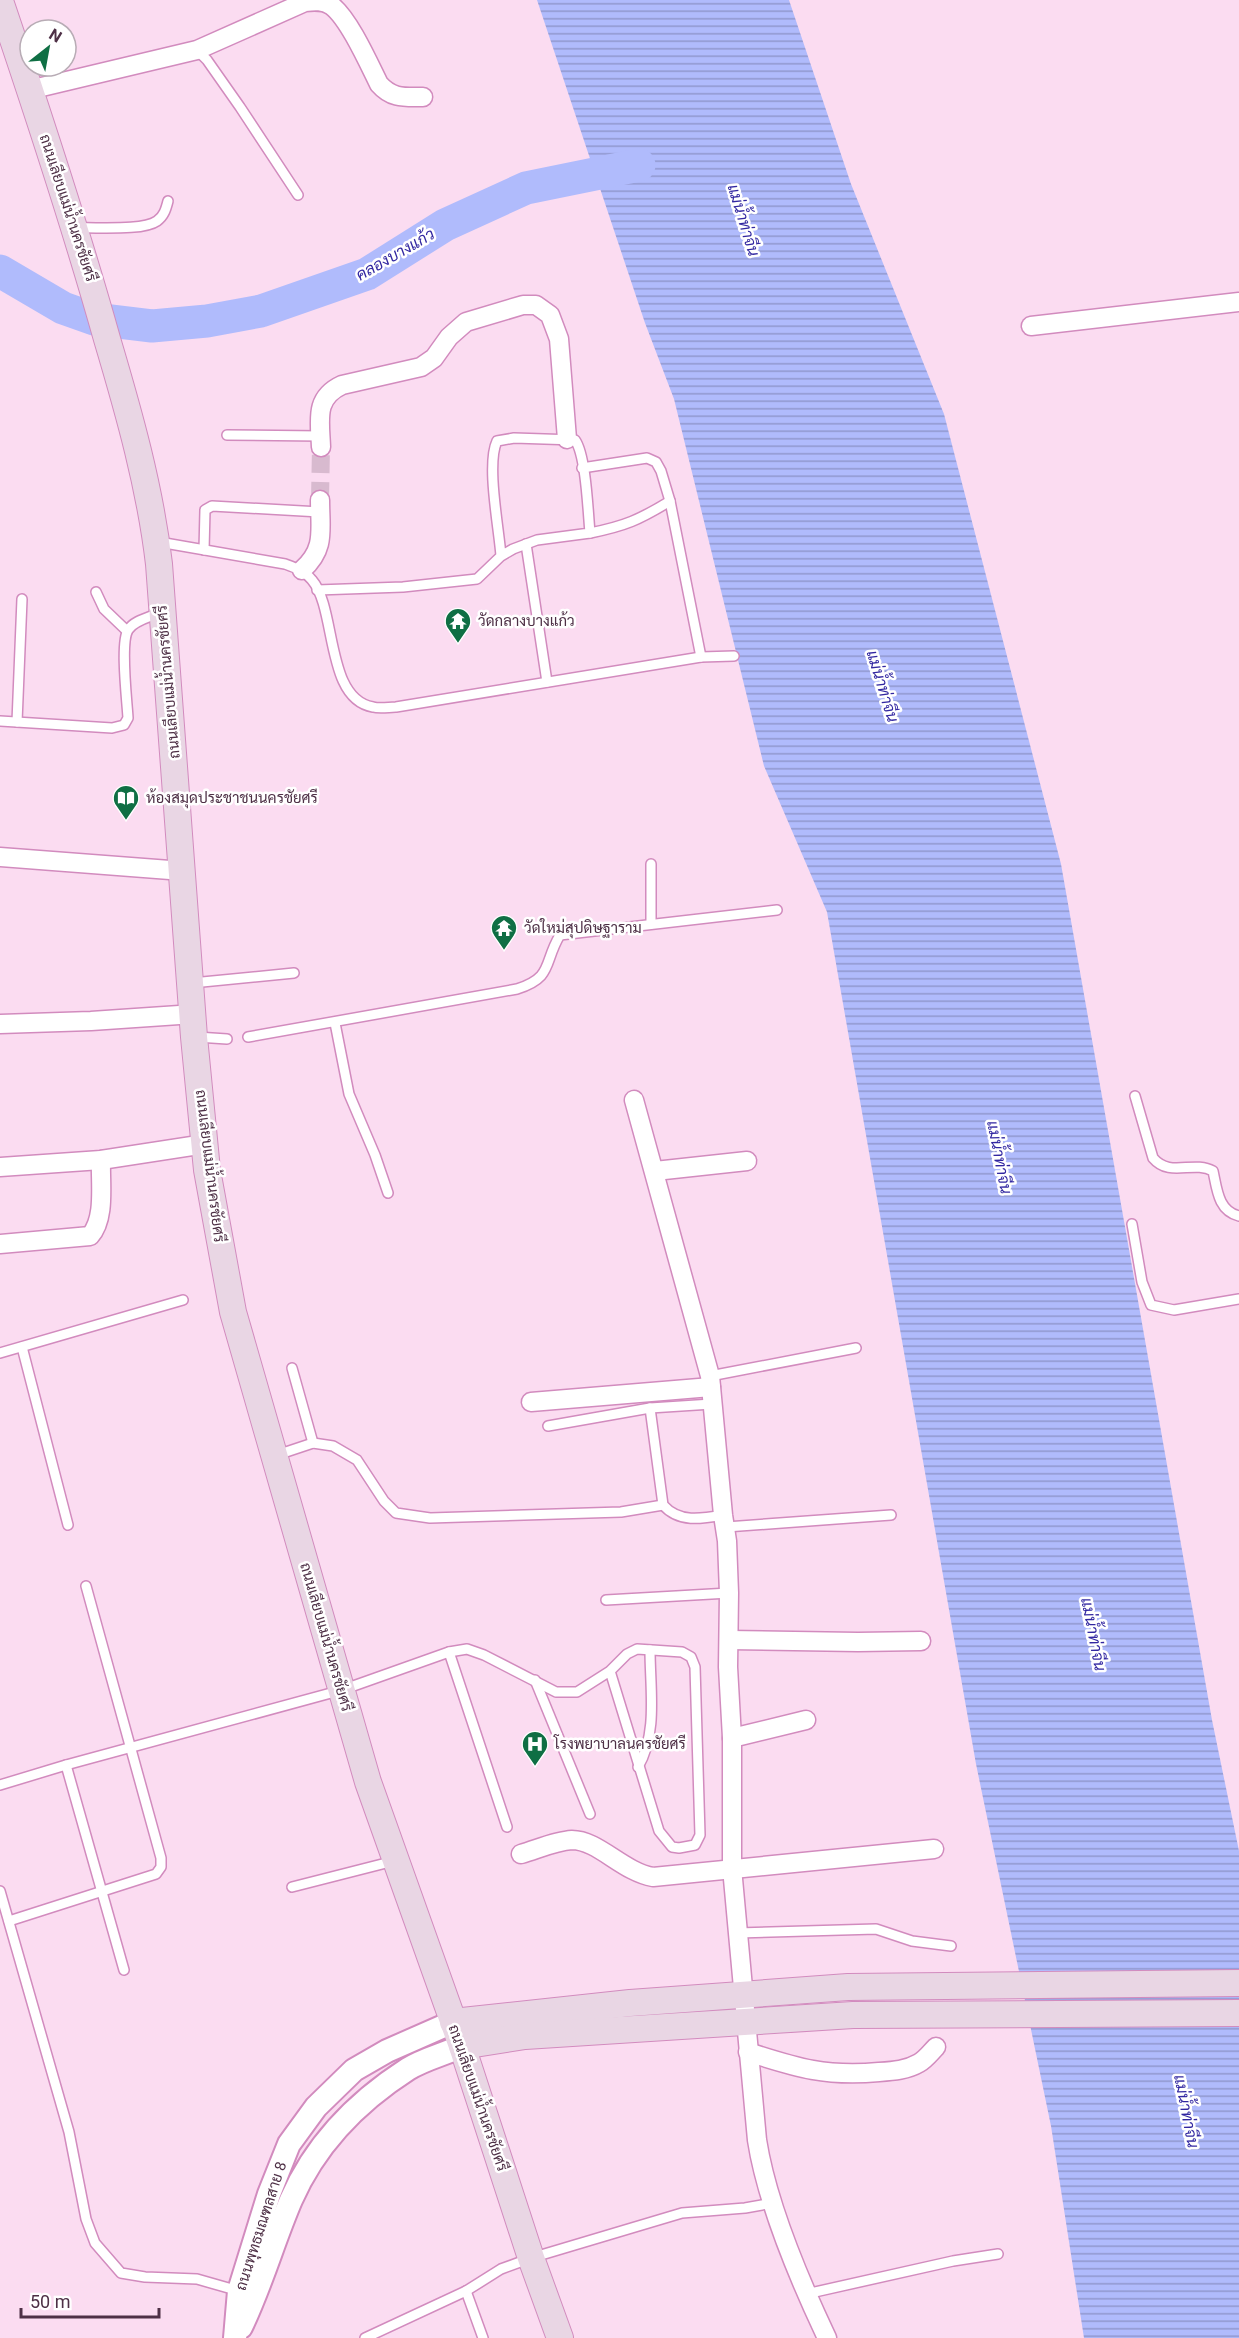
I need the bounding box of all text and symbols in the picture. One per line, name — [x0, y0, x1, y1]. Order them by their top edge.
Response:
north arrow — [18, 18, 78, 78]
text: N — [46, 25, 65, 47]
street label: ถนนเลียบแม่น้ำนครชัยศรี — [36, 131, 104, 284]
water label: แม่น้ำท่าจีน — [724, 180, 768, 259]
water label: คลองบางแก้ว — [352, 223, 438, 285]
street label: ถนนเลียบแม่น้ำนครชัยศรี — [148, 605, 184, 760]
temple icon: วัดกลางบางแก้ว — [443, 606, 473, 644]
place label: วัดกลางบางแก้ว — [478, 611, 575, 630]
water label: แม่น้ำท่าจีน — [863, 646, 907, 725]
library icon: ห้องสมุดประชาชนนครชัยศรี — [111, 783, 141, 821]
place label: ห้องสมุดประชาชนนครชัยศรี — [146, 788, 318, 809]
temple icon: วัดใหม่สุปดิษฐาราม — [489, 913, 519, 951]
place label: วัดใหม่สุปดิษฐาราม — [524, 918, 642, 939]
street label: ถนนเลียบแม่น้ำนครชัยศรี — [192, 1088, 232, 1244]
water label: แม่น้ำท่าจีน — [983, 1118, 1021, 1195]
street label: ถนนเลียบแม่น้ำนครชัยศรี — [296, 1559, 360, 1713]
water label: แม่น้ำท่าจีน — [1077, 1595, 1115, 1672]
hospital icon: โรงพยาบาลนครชัยศรี — [520, 1729, 550, 1767]
place label: โรงพยาบาลนครชัยศรี — [553, 1734, 686, 1753]
street label: ถนนเลียบแม่น้ำนครชัยศรี — [444, 2021, 515, 2174]
water label: แม่น้ำท่าจีน — [1170, 2072, 1208, 2149]
street label: ถนนพุทธมณฑลสาย 8 — [232, 2159, 292, 2293]
scale bar — [21, 2281, 159, 2319]
text: 50 m — [30, 2291, 70, 2312]

